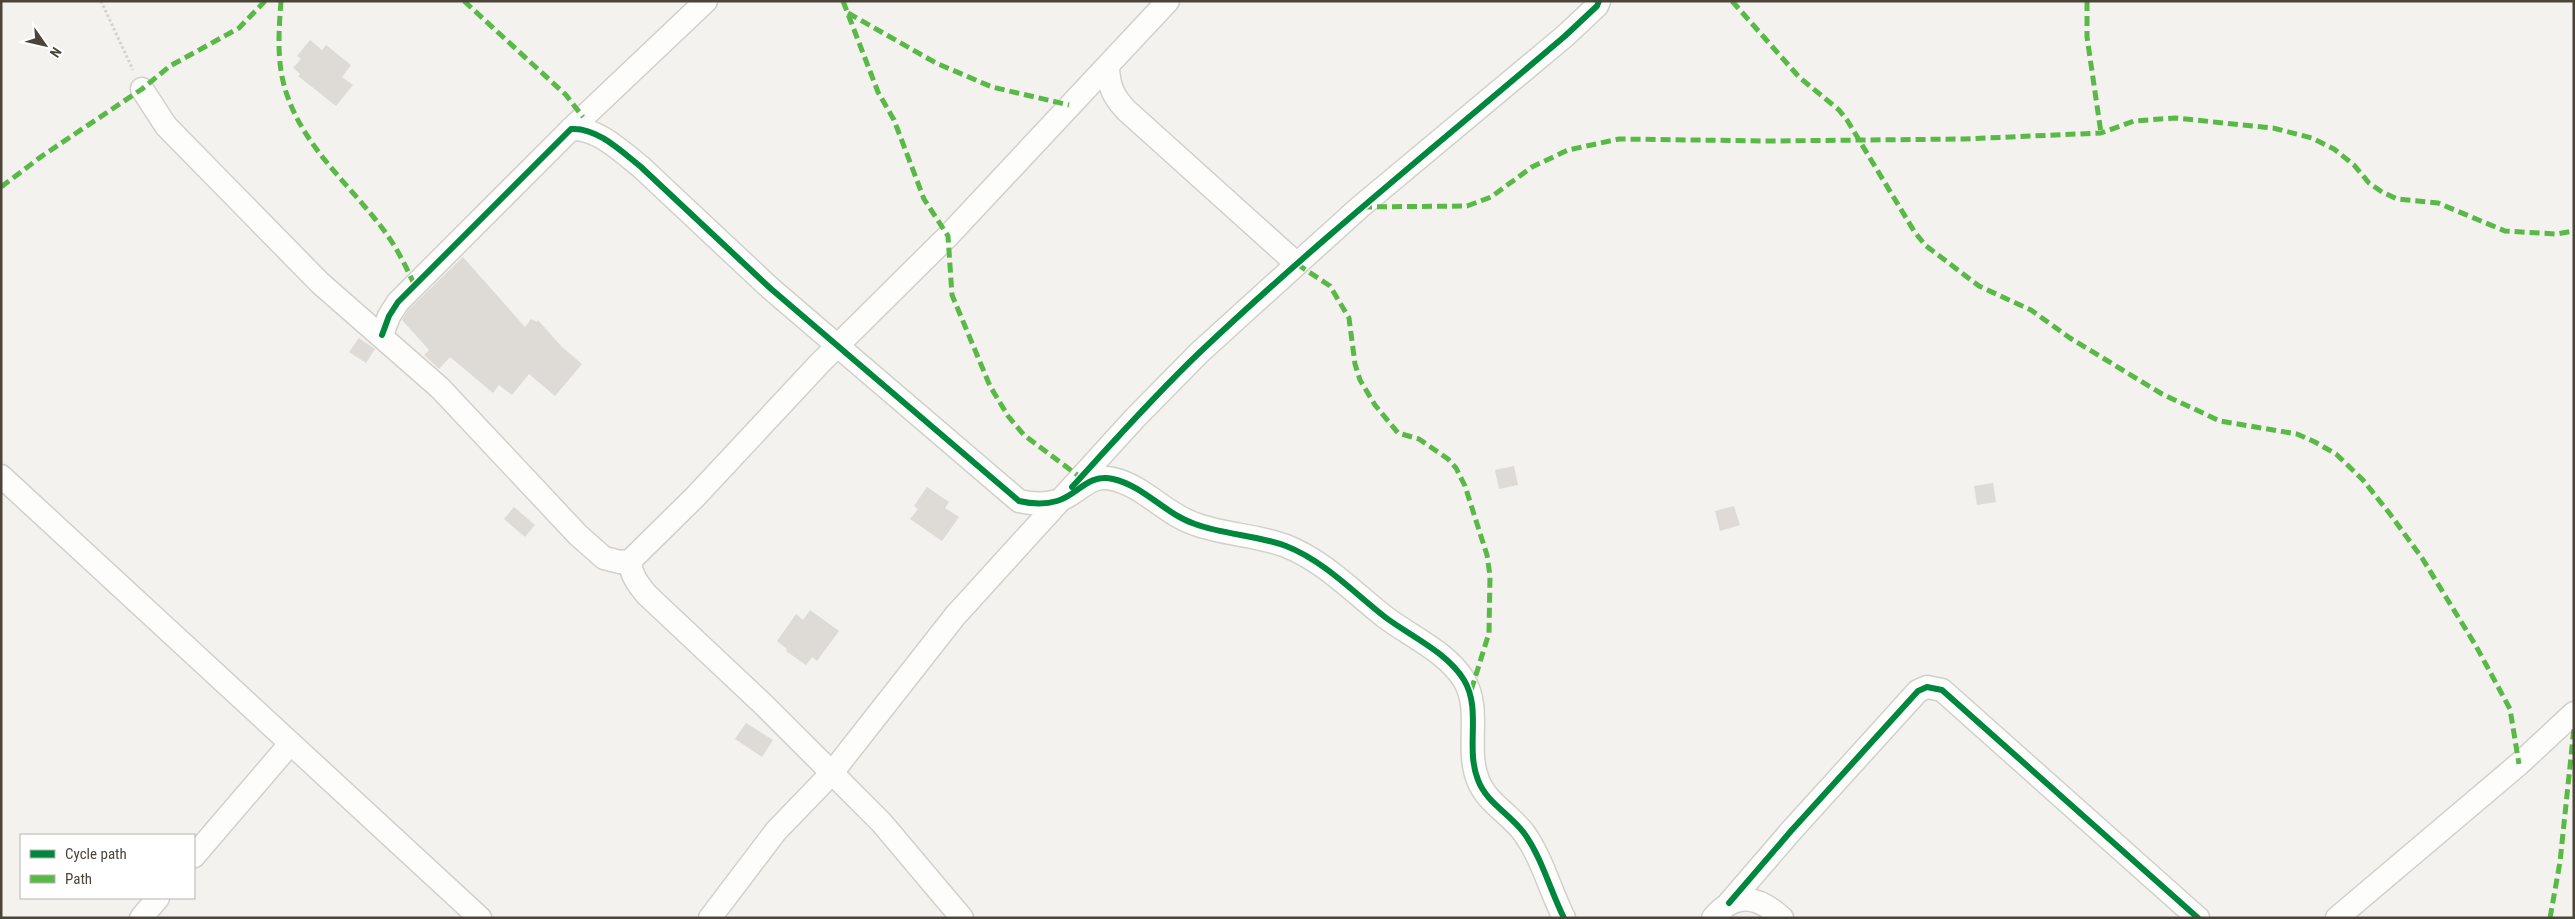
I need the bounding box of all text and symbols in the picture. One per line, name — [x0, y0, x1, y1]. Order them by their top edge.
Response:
north arrow — [20, 20, 70, 70]
text: N — [47, 44, 65, 60]
legend — [20, 834, 195, 899]
text: Cycle path — [65, 845, 127, 863]
text: Path — [65, 870, 92, 888]

